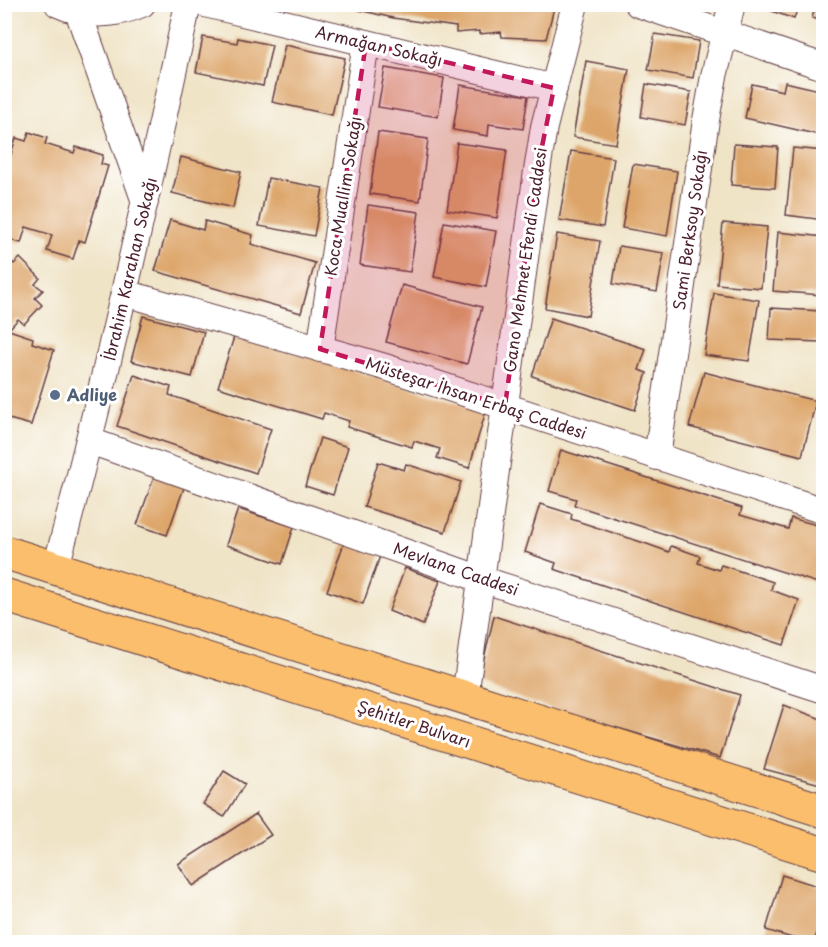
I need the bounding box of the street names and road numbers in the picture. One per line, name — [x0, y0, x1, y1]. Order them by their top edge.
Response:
street label: Armağan Sokağı — [313, 19, 445, 71]
street label: Koca Muallim Sokağı — [318, 114, 366, 277]
street label: Gano Mehmet Efendi Caddesi — [496, 146, 552, 374]
street label: Sami Berksoy Sokağı — [666, 148, 712, 311]
street label: İbrahim Karahan Sokağı — [96, 175, 162, 363]
street label: Müsteşar İhsan Erbaş Caddesi — [363, 350, 590, 444]
street label: Mevlana Caddesi — [390, 535, 522, 601]
street label: Şehitler Bulvarı — [355, 693, 474, 753]

